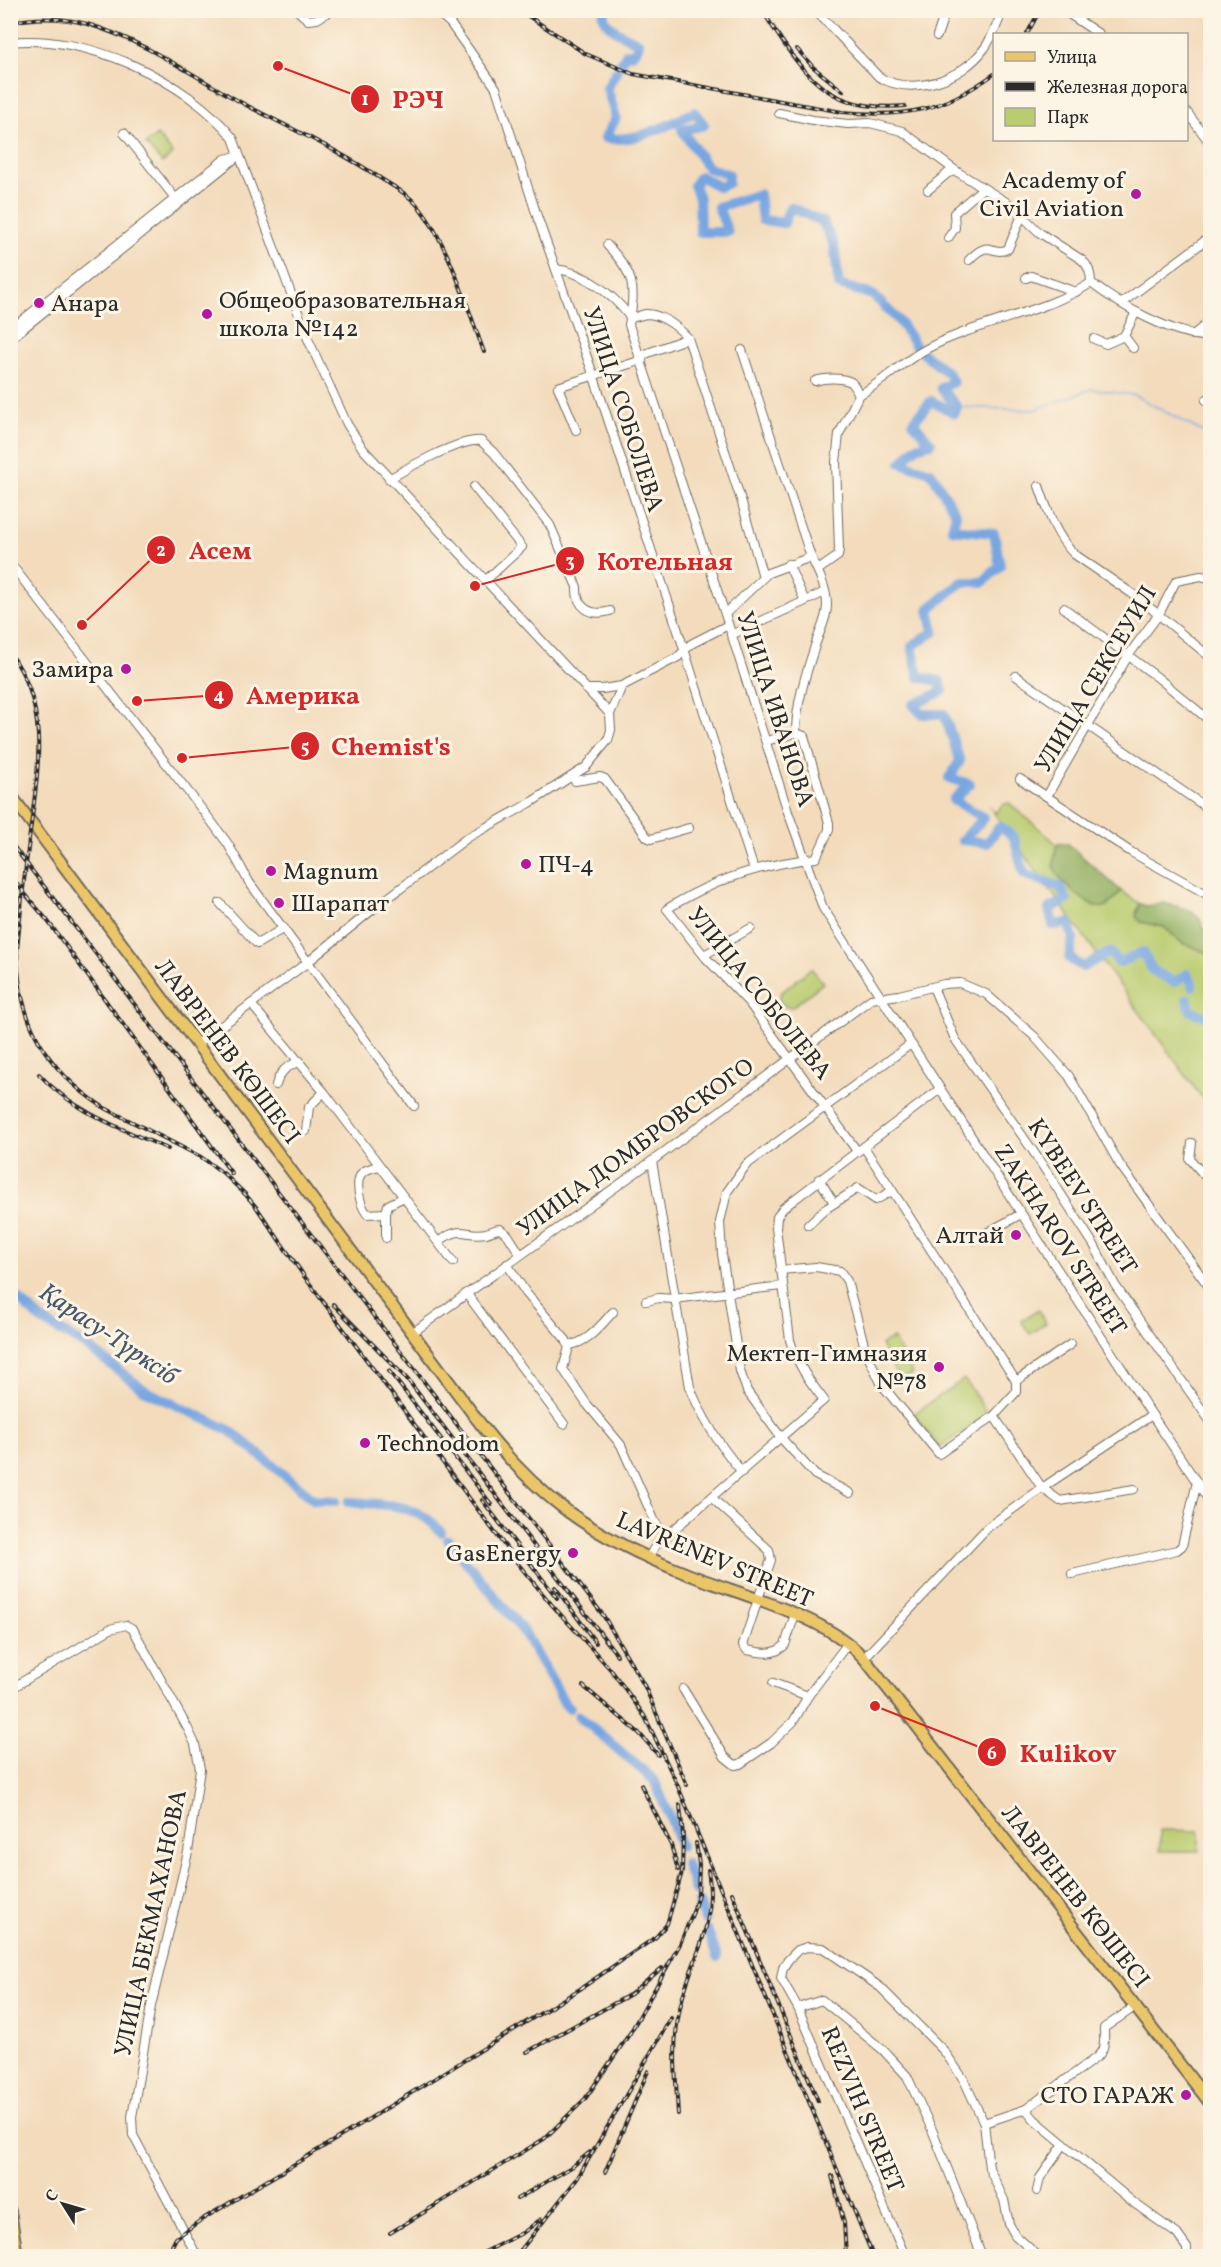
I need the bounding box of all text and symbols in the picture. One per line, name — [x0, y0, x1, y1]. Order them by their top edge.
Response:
legend — [993, 33, 1188, 141]
text: Улица — [1047, 46, 1097, 71]
text: Железная дорога — [1047, 76, 1188, 101]
callout: РЭЧ — [350, 77, 456, 121]
text: РЭЧ — [392, 83, 444, 119]
text: 1 — [361, 88, 369, 113]
text: Парк — [1047, 106, 1089, 131]
place label: Academy of Civil Aviation — [980, 165, 1127, 227]
marker: Academy of Civil Aviation — [1129, 187, 1143, 201]
place label: Общеобразовательная школа №142 — [219, 285, 466, 347]
place label: Анара — [51, 288, 119, 322]
marker: Анара — [32, 296, 46, 310]
street label: УЛИЦА СОБОЛЕВА — [573, 303, 671, 517]
marker: Общеобразовательная школа №142 — [200, 307, 214, 321]
callout: Асем — [146, 528, 263, 572]
text: Асем — [189, 534, 251, 570]
text: 2 — [156, 539, 166, 564]
callout: Котельная — [555, 539, 744, 583]
text: Котельная — [597, 545, 733, 581]
text: 3 — [565, 550, 575, 575]
street label: УЛИЦА СЕКСЕУИЛ — [1027, 580, 1166, 780]
street label: УЛИЦА ИВАНОВА — [726, 607, 822, 812]
place label: Замира — [32, 654, 114, 688]
marker: Замира — [119, 662, 133, 676]
callout: Америка — [204, 673, 372, 717]
text: Америка — [246, 679, 360, 715]
text: 4 — [214, 684, 225, 709]
callout: Chemist's — [290, 724, 463, 768]
text: Chemist's — [331, 730, 451, 766]
text: 5 — [301, 736, 309, 761]
place label: ПЧ-4 — [538, 849, 594, 883]
place label: Magnum — [283, 856, 379, 890]
marker: ПЧ-4 — [519, 857, 533, 871]
marker: Magnum — [264, 864, 278, 878]
place label: Шарапат — [291, 888, 389, 922]
marker: Шарапат — [272, 896, 286, 910]
street label: УЛИЦА СОБОЛЕВА — [678, 900, 839, 1088]
street label: ЛАВРЕНЕВ КӨШЕСІ — [145, 952, 308, 1152]
street label: УЛИЦА ДОМБРОВСКОГО — [511, 1051, 762, 1246]
street label: KYBEEV STREET — [1018, 1112, 1145, 1282]
street label: ZAKHAROV STREET — [985, 1138, 1134, 1342]
place label: Алтай — [936, 1220, 1004, 1254]
marker: Алтай — [1009, 1228, 1023, 1242]
water label: Қарасу-Түрксіб — [31, 1275, 185, 1395]
place label: Мектеп-Гимназия №78 — [727, 1338, 927, 1400]
marker: Мектеп-Гимназия №78 — [932, 1360, 946, 1374]
place label: Technodom — [377, 1428, 500, 1462]
marker: Technodom — [358, 1436, 372, 1450]
street label: LAVRENEV STREET — [611, 1504, 818, 1618]
place label: GasEnergy — [446, 1538, 561, 1572]
marker: GasEnergy — [566, 1546, 580, 1560]
callout: Kulikov — [977, 1730, 1128, 1774]
text: Kulikov — [1019, 1737, 1117, 1773]
text: 6 — [987, 1742, 997, 1767]
street label: УЛИЦА БЕКМАХАНОВА — [107, 1787, 197, 2060]
street label: ЛАВРЕНЕВ КӨШЕСІ — [992, 1798, 1157, 1996]
street label: REZVIH STREET — [811, 2021, 911, 2198]
place label: СТО ГАРАЖ — [1041, 2080, 1174, 2114]
marker: СТО ГАРАЖ — [1179, 2088, 1193, 2102]
north arrow — [33, 2174, 93, 2234]
text: С — [41, 2185, 65, 2207]

